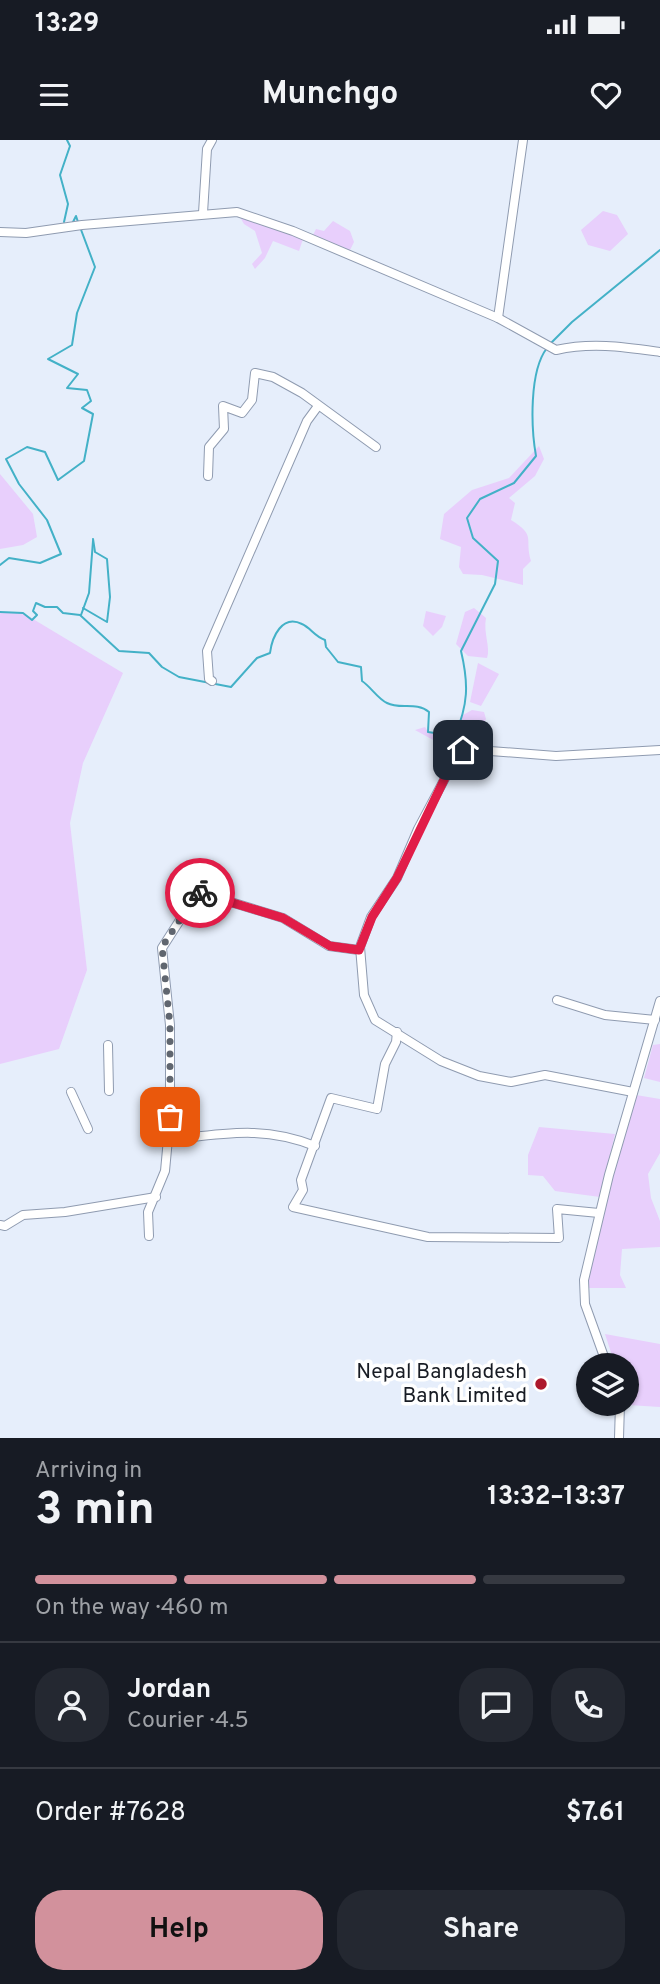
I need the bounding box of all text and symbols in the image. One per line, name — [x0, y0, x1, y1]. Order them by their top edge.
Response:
text: 13:29 — [35, 8, 99, 41]
text: Munchgo — [262, 75, 398, 115]
icon: menu — [35, 76, 73, 114]
icon: heart — [587, 76, 625, 114]
pin — [433, 720, 493, 780]
icon: home — [444, 731, 482, 769]
courier — [165, 858, 235, 928]
icon: bike — [181, 874, 219, 912]
pin — [140, 1087, 200, 1147]
icon: bag — [151, 1098, 189, 1136]
map controls — [576, 1353, 639, 1416]
button: layers — [576, 1353, 639, 1416]
place label: Nepal Bangladesh Bank Limited — [356, 1359, 527, 1410]
marker: Nepal Bangladesh Bank Limited — [533, 1376, 549, 1392]
text: Arriving in — [35, 1457, 142, 1486]
text: 13:32–13:37 — [487, 1481, 625, 1514]
text: 3 min — [35, 1482, 155, 1541]
text: On the way · 460 m — [35, 1594, 228, 1623]
button: person — [35, 1668, 109, 1742]
button: chat — [459, 1668, 533, 1742]
button: phone — [551, 1668, 625, 1742]
text: Jordan — [127, 1674, 211, 1707]
text: Courier · 4.5 — [127, 1707, 249, 1736]
text: Order #7628 — [35, 1797, 186, 1830]
text: $7.61 — [566, 1797, 625, 1830]
button: Help — [35, 1890, 323, 1970]
button: Share — [337, 1890, 625, 1970]

